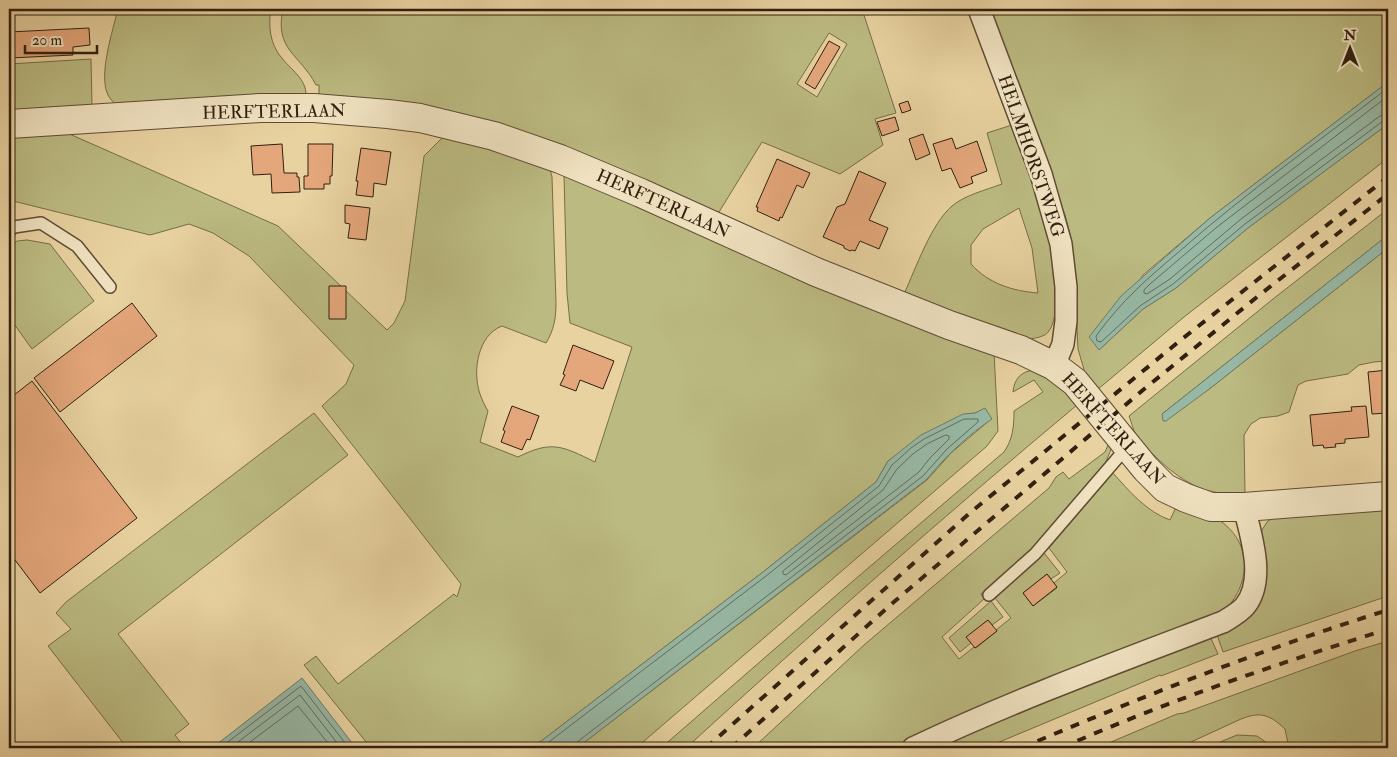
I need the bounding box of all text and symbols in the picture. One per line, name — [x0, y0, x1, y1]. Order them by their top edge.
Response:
scale bar — [25, 22, 98, 54]
north arrow — [1324, 22, 1374, 72]
text: N — [1343, 27, 1357, 44]
text: 20 m — [32, 31, 62, 50]
street label: HELMHORSTWEG — [992, 72, 1070, 240]
street label: HERFTERLAAN — [202, 99, 346, 125]
street label: HERFTERLAAN — [593, 164, 733, 244]
street label: HERFTERLAAN — [1056, 368, 1170, 490]

